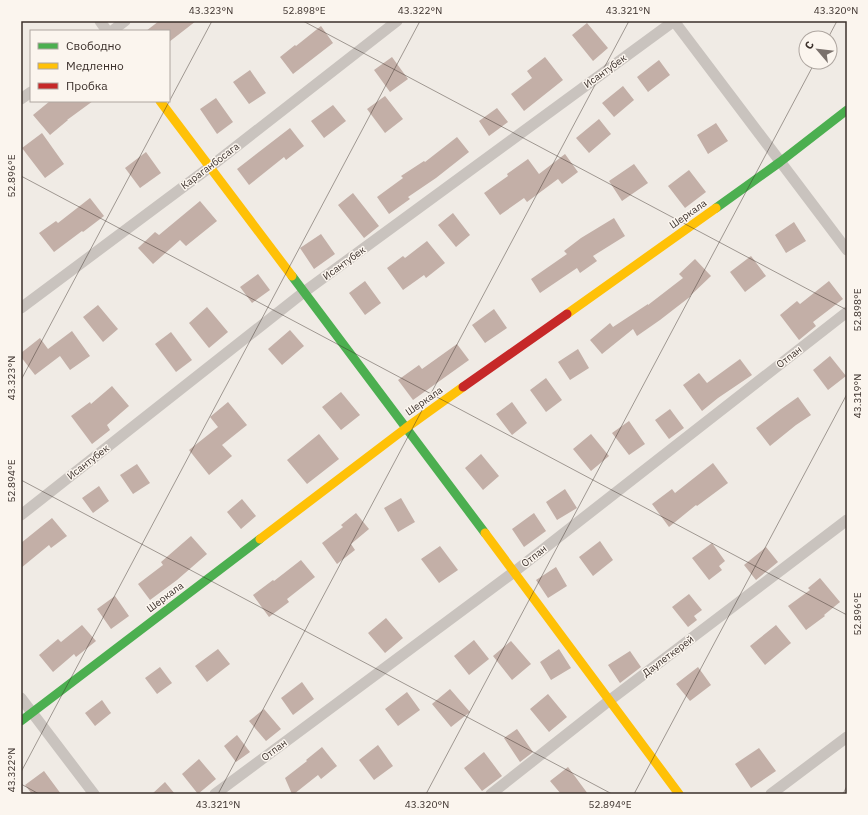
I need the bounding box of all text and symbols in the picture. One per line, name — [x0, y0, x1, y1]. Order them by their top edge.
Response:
text: 43.323°N — [189, 4, 233, 17]
text: 52.898°E — [282, 4, 326, 17]
text: 43.322°N — [398, 4, 442, 17]
text: 43.321°N — [606, 4, 650, 17]
text: 43.320°N — [814, 4, 858, 17]
legend — [30, 30, 170, 102]
north arrow — [798, 30, 838, 70]
text: Свободно — [66, 38, 122, 53]
text: С — [801, 39, 817, 52]
street label: Исантубек — [581, 51, 629, 91]
text: Медленно — [66, 58, 124, 73]
text: Пробка — [66, 78, 108, 93]
street label: Караганбосага — [178, 139, 242, 192]
text: 52.896°E — [5, 154, 18, 198]
street label: Шеркала — [667, 196, 710, 232]
street label: Исантубек — [320, 243, 368, 283]
text: 52.898°E — [851, 288, 864, 332]
street label: Отпан — [774, 343, 804, 371]
text: 43.323°N — [5, 356, 18, 400]
text: 43.319°N — [851, 374, 864, 418]
street label: Шеркала — [403, 383, 446, 419]
street label: Исантубек — [64, 441, 112, 482]
text: 52.894°E — [5, 459, 18, 503]
street label: Отпан — [519, 542, 549, 570]
street label: Шеркала — [144, 579, 186, 615]
text: 52.896°E — [851, 592, 864, 636]
street label: Даулеткерей — [640, 632, 696, 680]
street label: Отпан — [259, 736, 289, 764]
text: 43.322°N — [5, 748, 18, 792]
text: 43.321°N — [196, 798, 240, 811]
text: 43.320°N — [405, 798, 449, 811]
text: 52.894°E — [588, 798, 632, 811]

